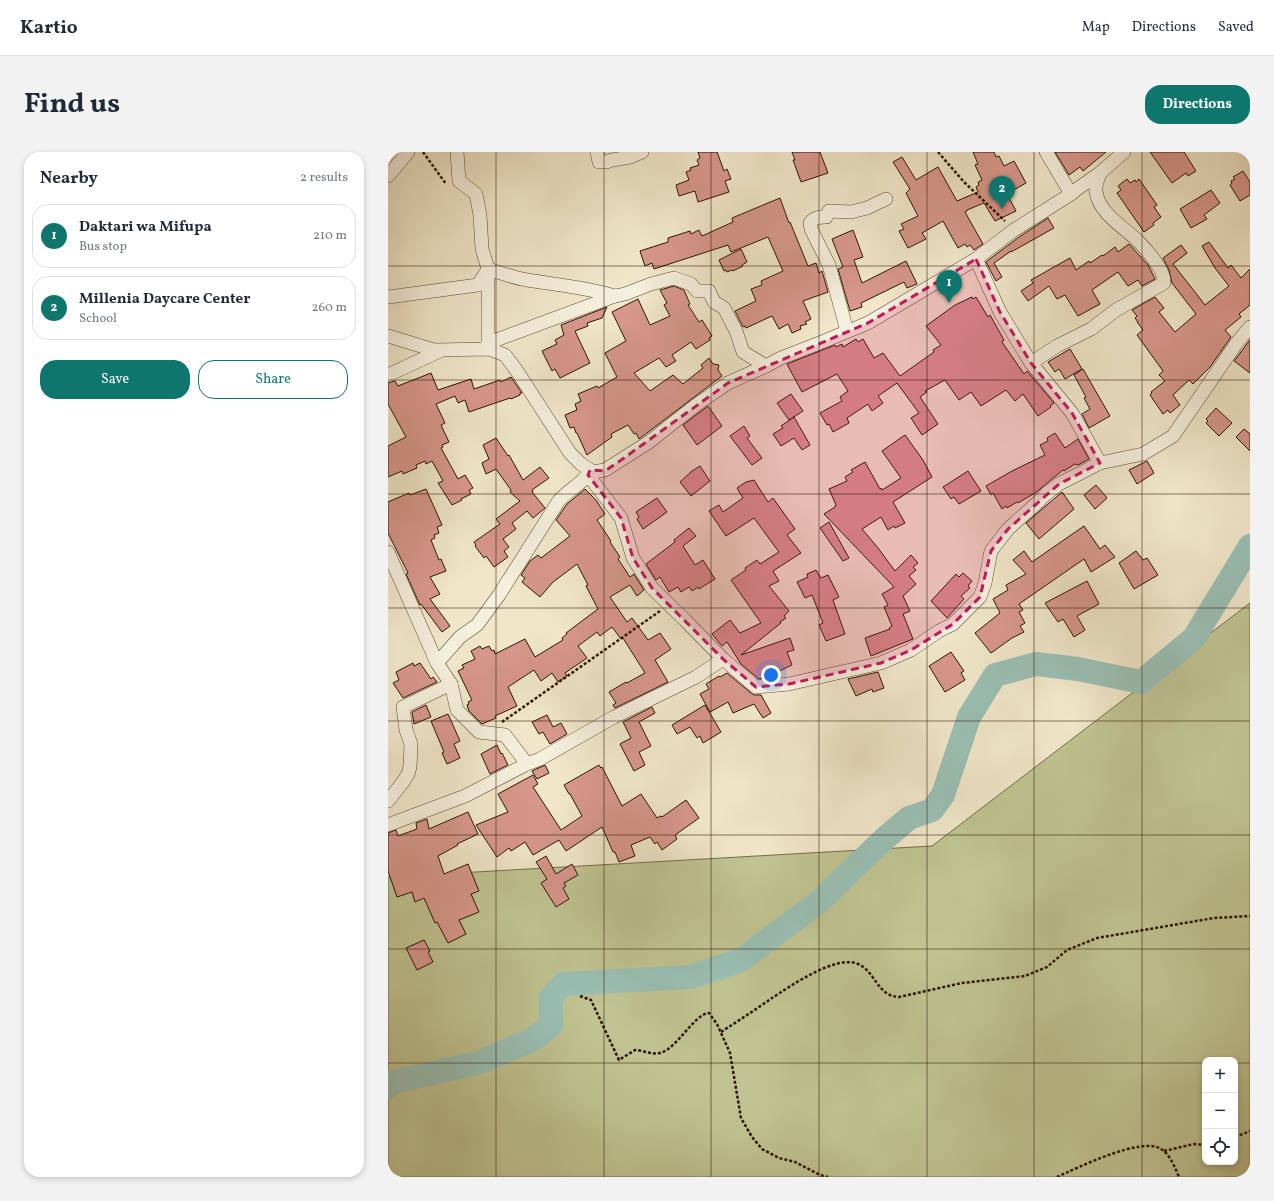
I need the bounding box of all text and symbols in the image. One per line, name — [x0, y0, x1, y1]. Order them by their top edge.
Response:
text: Kartio — [20, 15, 78, 41]
text: Map — [1082, 18, 1110, 37]
text: Directions — [1132, 18, 1196, 37]
text: Saved — [1218, 18, 1254, 37]
text: Find us — [24, 85, 120, 124]
button: Directions — [1145, 85, 1250, 124]
text: Nearby — [40, 167, 98, 190]
text: 2 results — [300, 169, 348, 187]
pin: 2 — [989, 176, 1015, 209]
text: Daktari wa Mifupa — [79, 217, 212, 238]
text: 1 — [51, 227, 57, 245]
text: 210 m — [313, 227, 347, 245]
text: Bus stop — [79, 238, 127, 256]
pin: 1 — [936, 270, 962, 303]
text: Millenia Daycare Center — [79, 289, 250, 310]
text: 2 — [51, 299, 57, 317]
text: 260 m — [312, 299, 347, 317]
text: School — [79, 310, 117, 328]
button: Save — [40, 360, 190, 399]
button: Share — [198, 360, 348, 399]
your location — [761, 665, 781, 685]
map controls — [1202, 1057, 1238, 1165]
button: + — [1202, 1057, 1238, 1093]
button: − — [1202, 1093, 1238, 1129]
button: locate — [1202, 1129, 1238, 1165]

